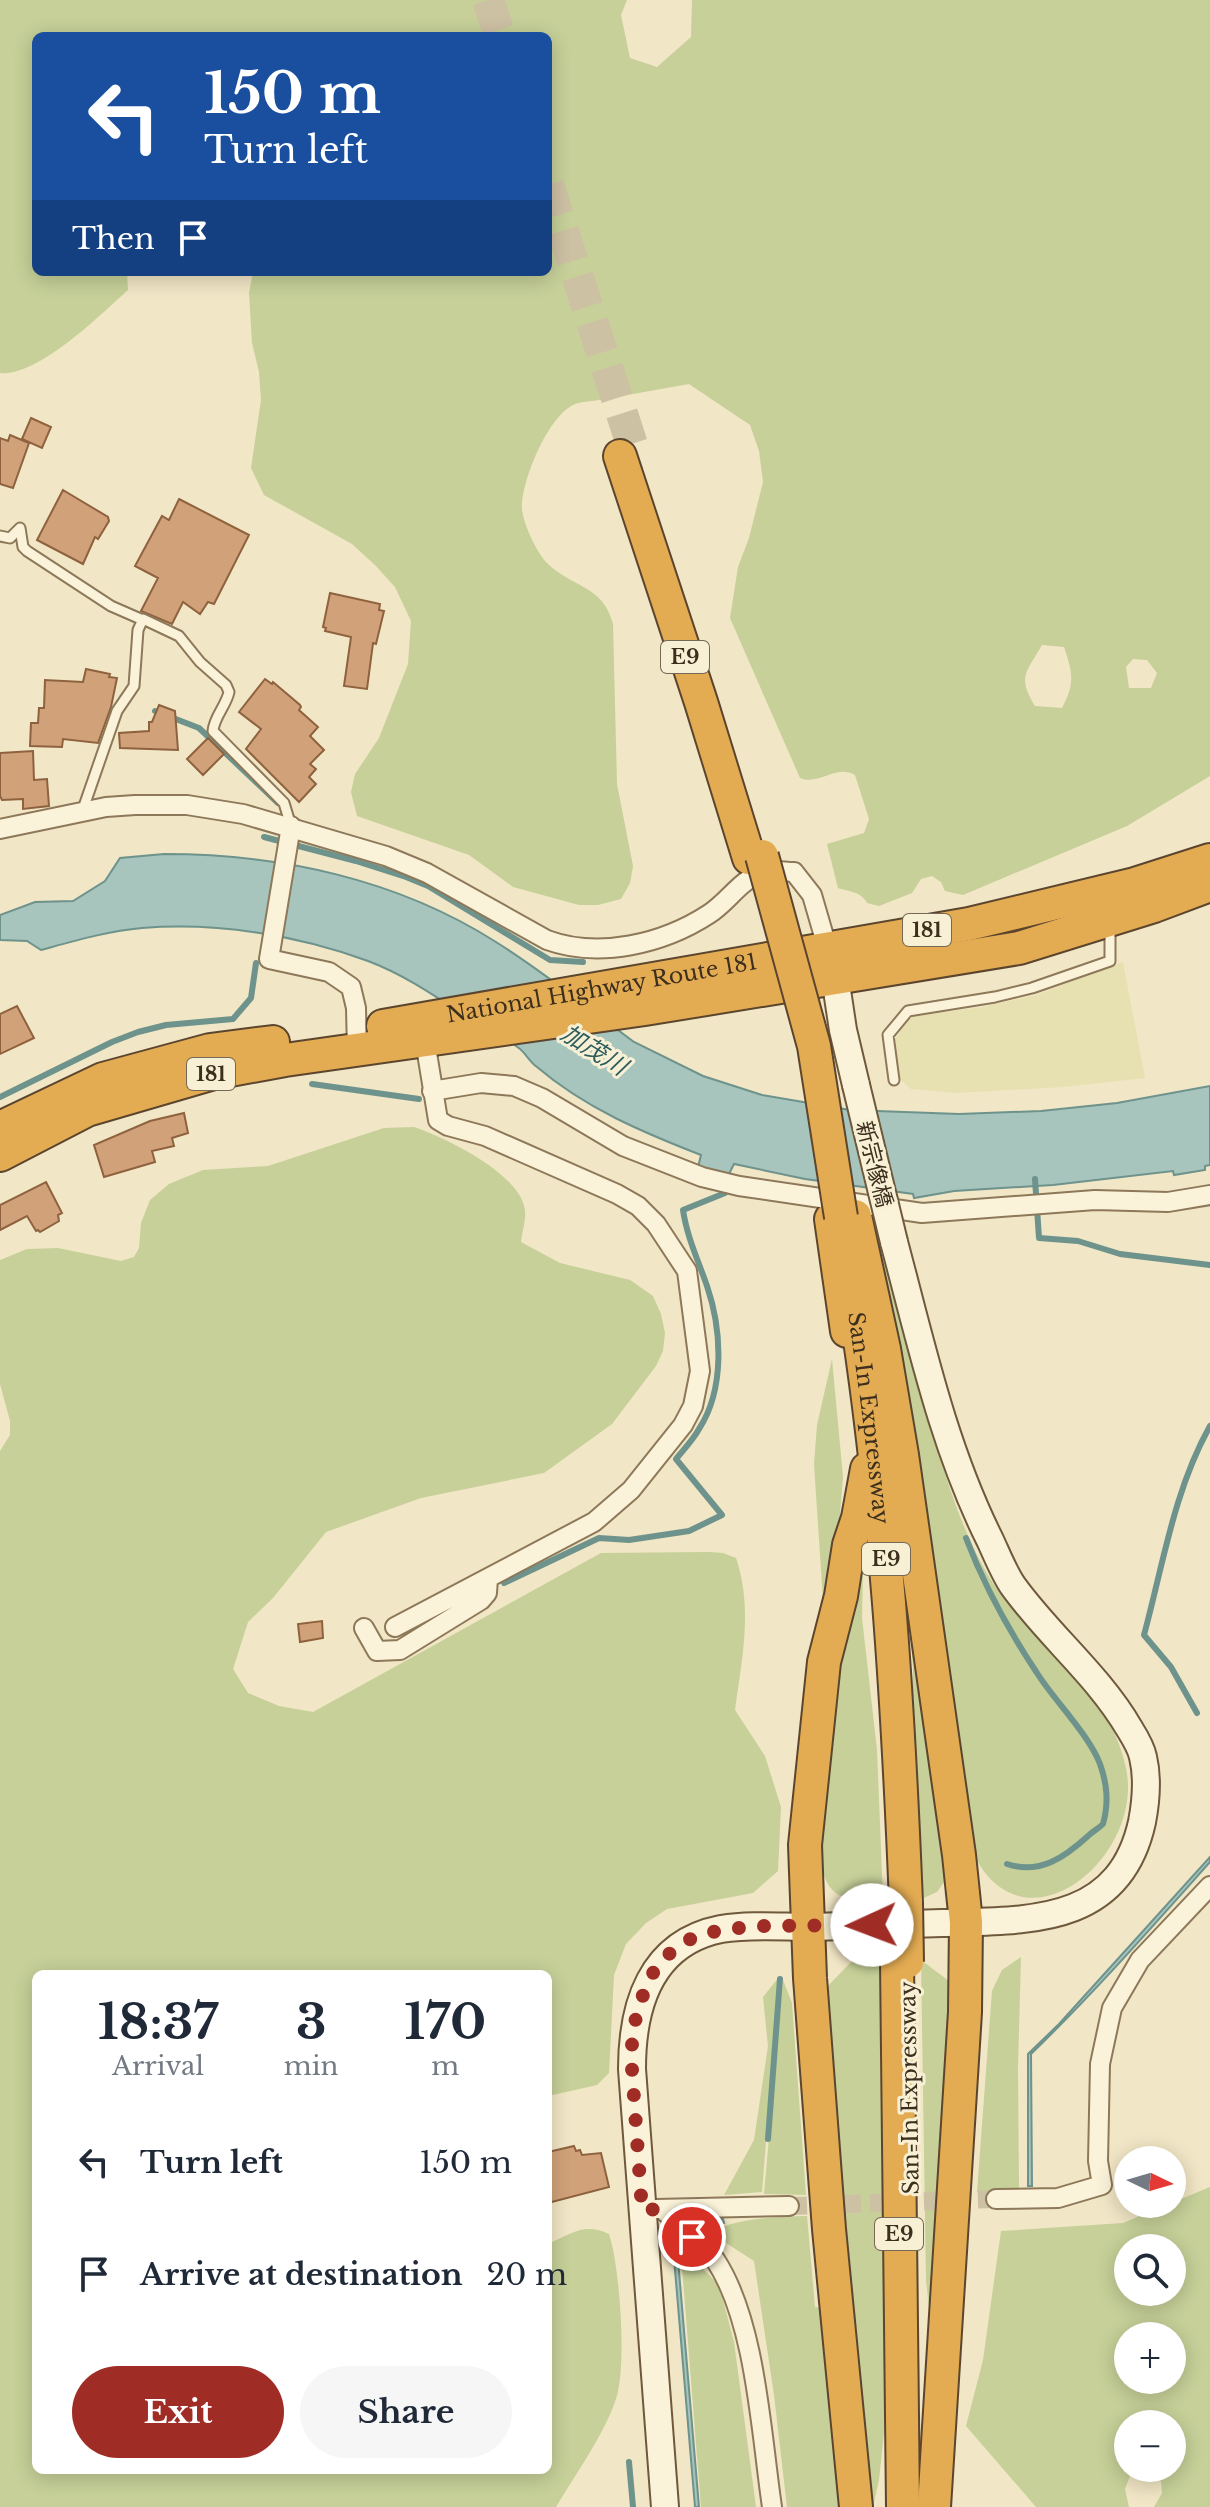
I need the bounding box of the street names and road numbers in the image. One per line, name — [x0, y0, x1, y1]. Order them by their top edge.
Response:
road number: E9 — [661, 641, 709, 673]
road number: 181 — [903, 914, 951, 946]
street label: National Highway Route 181 — [445, 948, 759, 1029]
road number: 181 — [187, 1058, 235, 1090]
street label: 新宗像橋 — [851, 1118, 898, 1210]
street label: San-In Expressway — [842, 1310, 895, 1525]
road number: E9 — [862, 1543, 910, 1575]
street label: San-In Expressway — [894, 1981, 925, 2195]
road number: E9 — [875, 2218, 923, 2250]

